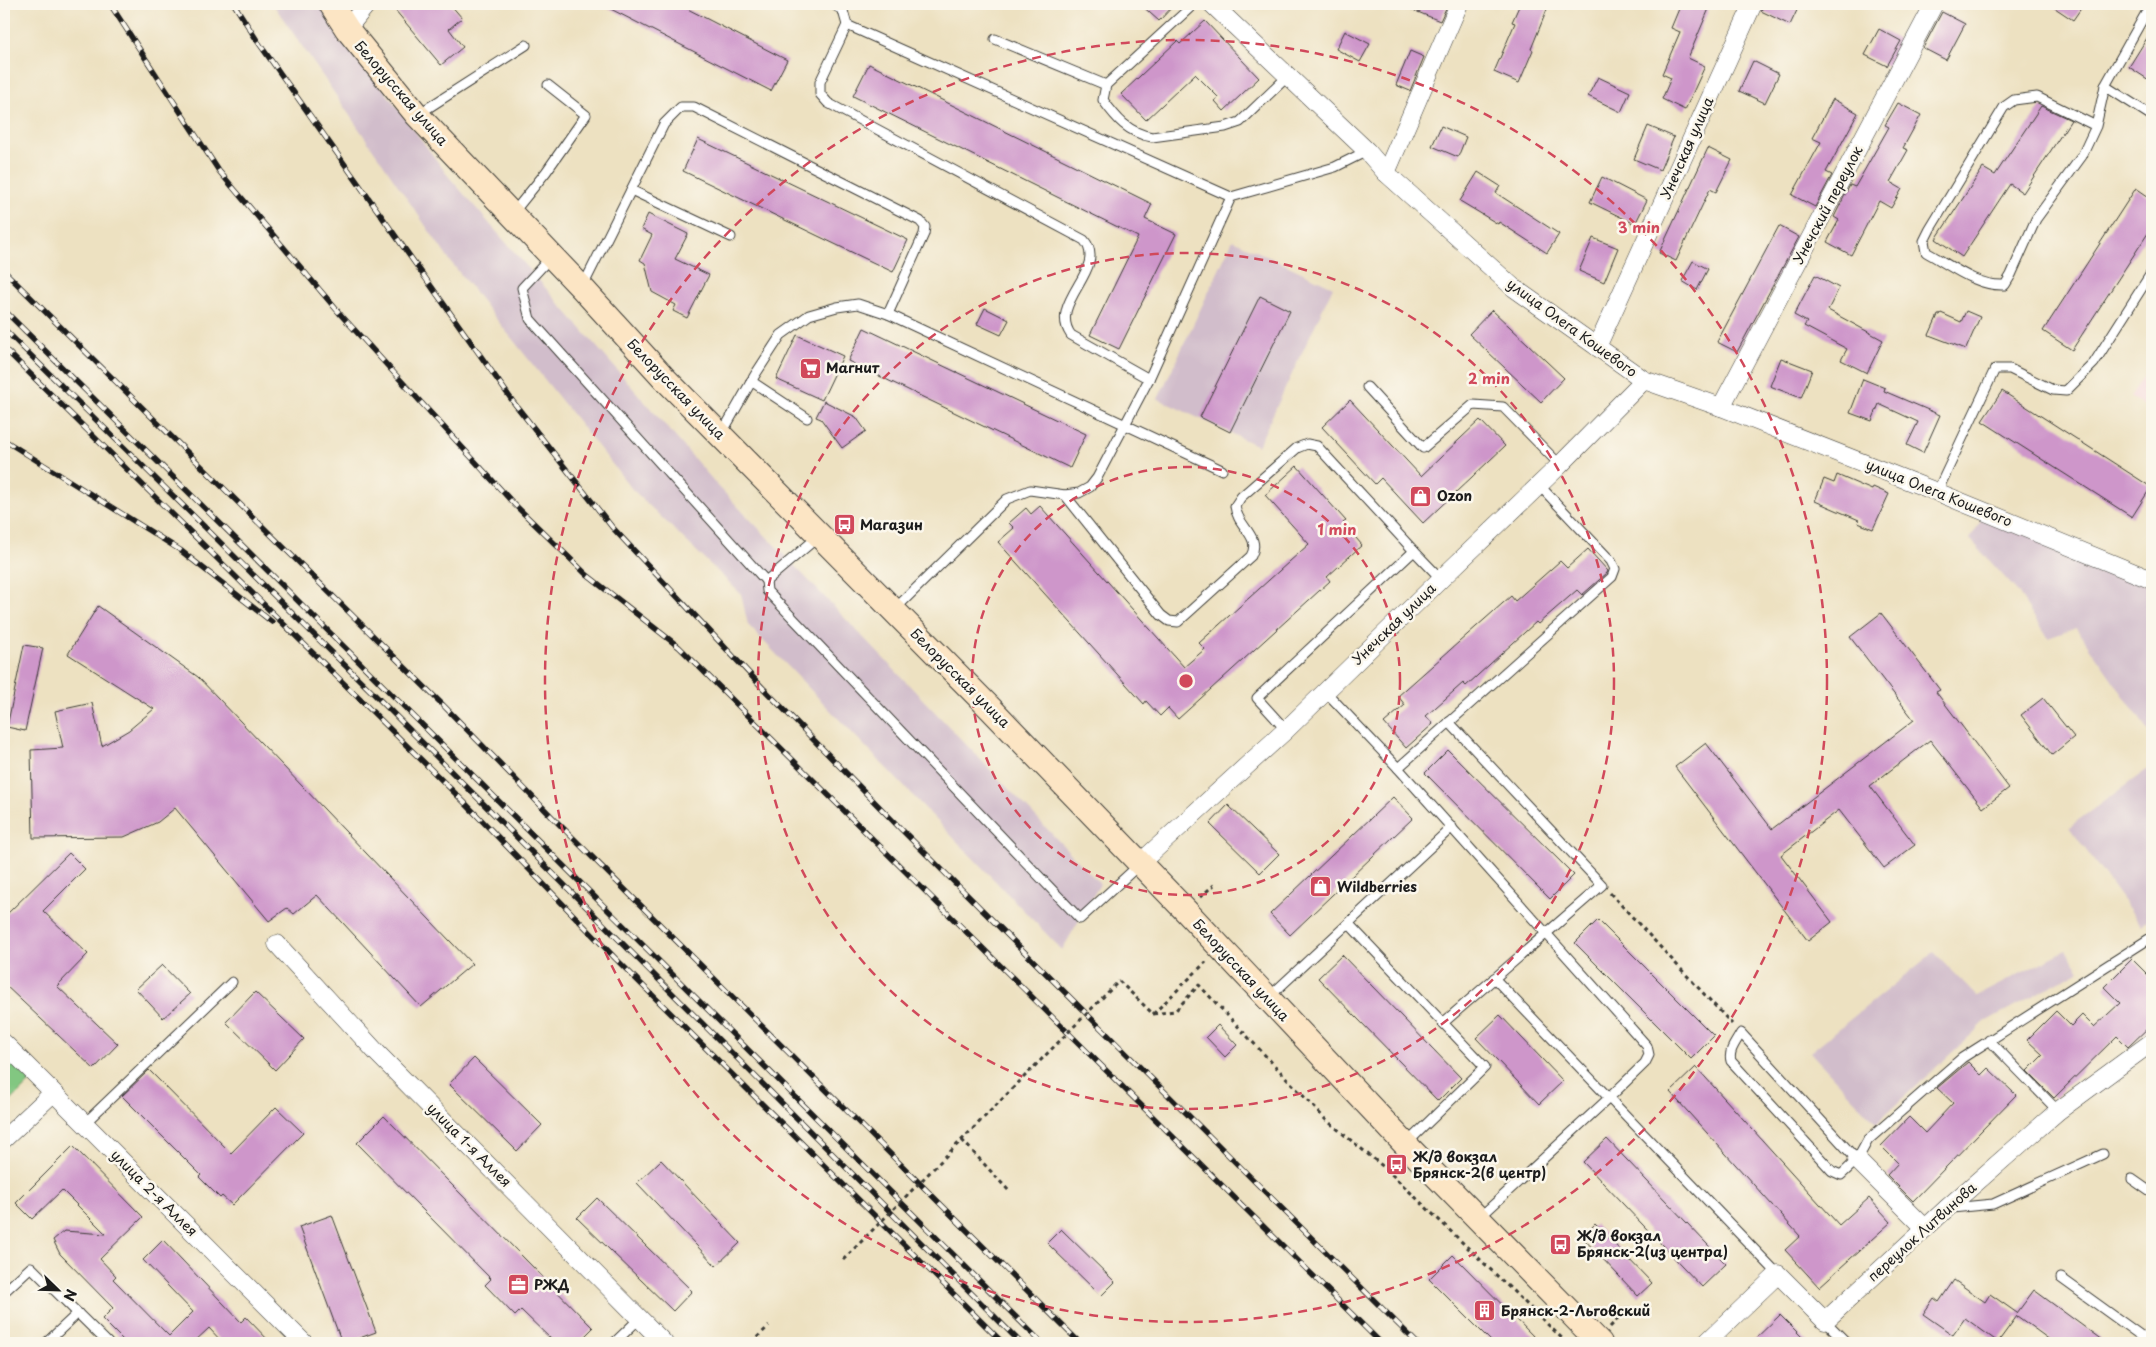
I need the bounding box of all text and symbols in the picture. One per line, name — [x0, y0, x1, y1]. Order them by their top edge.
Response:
street label: Белорусская улица — [350, 35, 453, 150]
street label: Унечская улица — [1655, 93, 1719, 202]
street label: Унечский переулок — [1787, 141, 1868, 268]
text: 3 min — [1618, 215, 1660, 238]
street label: улица Олега Кошевого — [1503, 273, 1642, 382]
street label: Белорусская улица — [622, 333, 730, 444]
supermarket icon: Магнит — [798, 356, 822, 380]
place label: Магнит — [826, 357, 880, 378]
text: 2 min — [1468, 366, 1510, 389]
street label: улица Олега Кошевого — [1863, 454, 2016, 532]
shop icon: Ozon — [1409, 484, 1433, 508]
place label: Ozon — [1437, 485, 1472, 506]
bus stop icon: Магазин — [832, 513, 856, 537]
place label: Магазин — [860, 514, 923, 535]
text: 1 min — [1318, 517, 1356, 540]
street label: Унечская улица — [1347, 578, 1441, 669]
street label: Белорусская улица — [906, 623, 1015, 732]
centre of rings — [1177, 672, 1195, 690]
shop icon: Wildberries — [1309, 875, 1333, 899]
place label: Wildberries — [1337, 876, 1417, 897]
street label: Белорусская улица — [1188, 914, 1295, 1026]
street label: улица 1-я Аллея — [422, 1098, 516, 1192]
street label: улица 2-я Аллея — [106, 1144, 203, 1241]
place label: Ж/д вокзал Брянск-2(в центр) — [1412, 1146, 1546, 1183]
bus stop icon: Ж/д вокзал Брянск-2(в центр) — [1385, 1153, 1409, 1177]
street label: переулок Литвинова — [1863, 1177, 1981, 1286]
place label: Ж/д вокзал Брянск-2(из центра) — [1576, 1225, 1728, 1262]
bus stop icon: Ж/д вокзал Брянск-2(из центра) — [1549, 1232, 1573, 1256]
north arrow — [32, 1264, 82, 1314]
office icon: РЖД — [506, 1273, 530, 1297]
place label: РЖД — [534, 1274, 570, 1295]
text: N — [59, 1286, 82, 1304]
building icon: Брянск-2-Льговский — [1473, 1299, 1497, 1323]
place label: Брянск-2-Льговский — [1501, 1300, 1650, 1321]

